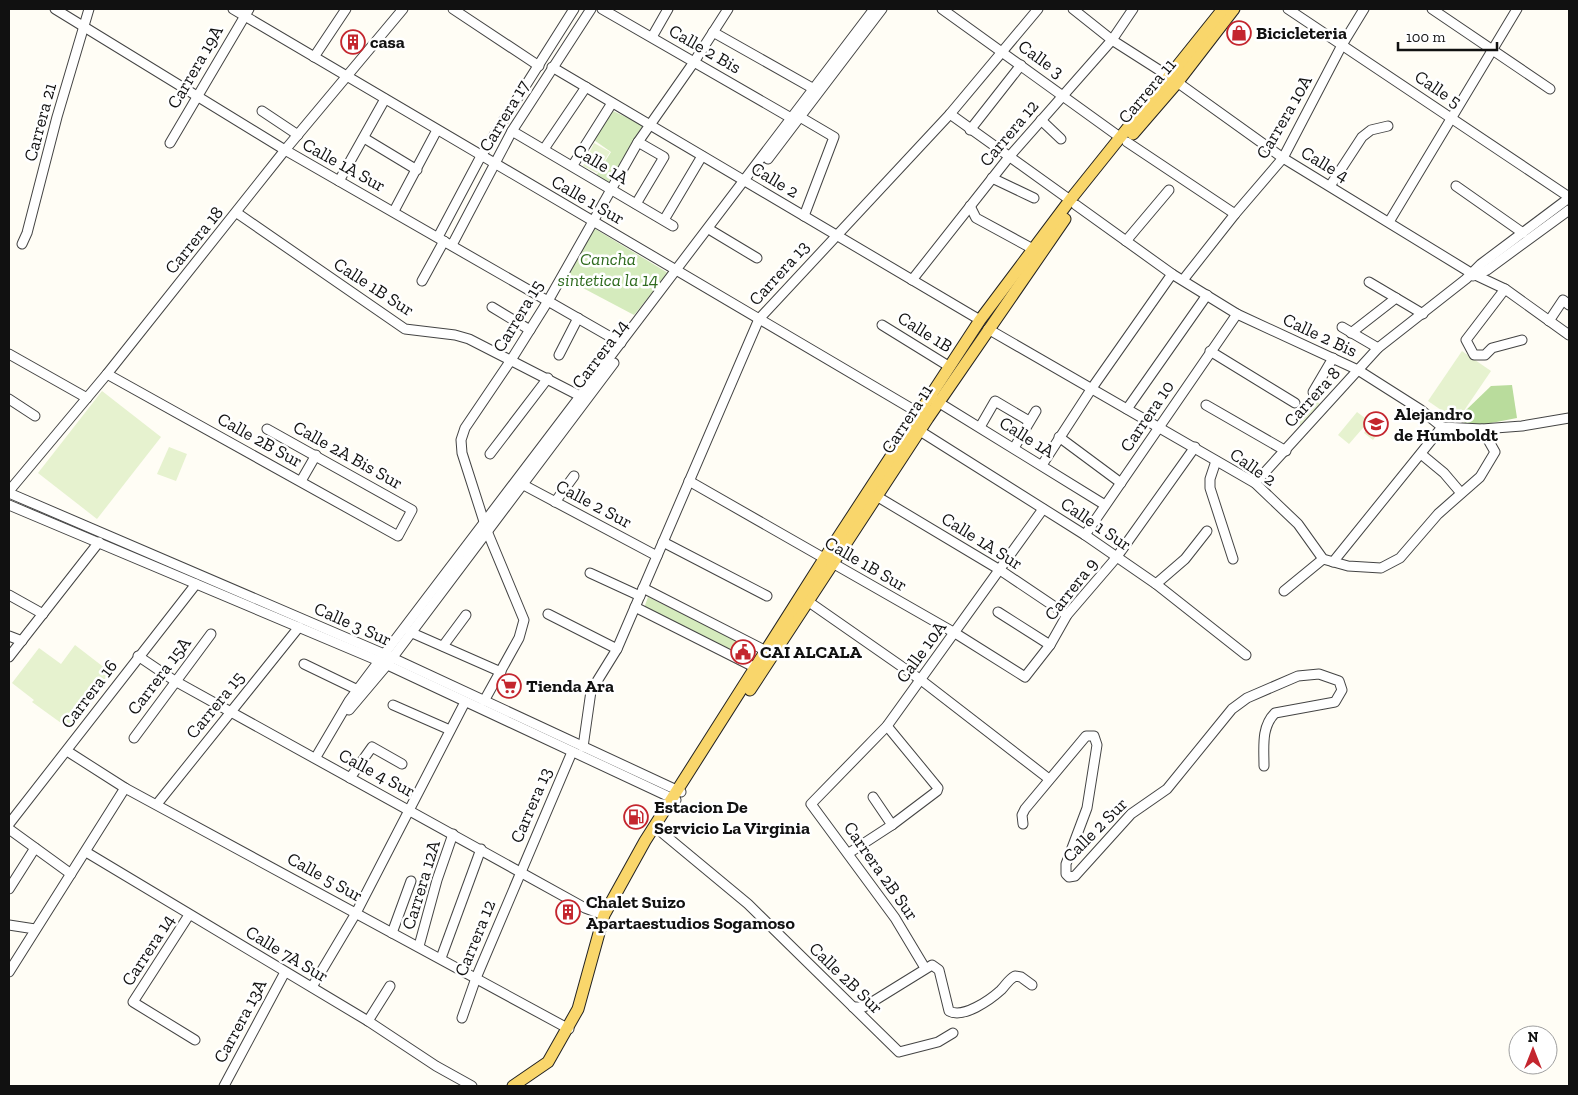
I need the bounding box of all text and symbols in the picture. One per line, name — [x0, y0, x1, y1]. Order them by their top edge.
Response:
street label: Calle 2 Bis — [665, 20, 745, 78]
shop icon: Bicicleteria — [1226, 20, 1252, 46]
scale bar — [1398, 20, 1497, 52]
street label: Carrera 19A — [162, 21, 228, 113]
place label: Bicicleteria — [1256, 22, 1347, 44]
text: 100 m — [1406, 28, 1445, 46]
building icon: casa — [340, 29, 366, 55]
place label: casa — [370, 31, 405, 53]
street label: Calle 3 — [1014, 35, 1068, 83]
street label: Carrera 11 — [1113, 54, 1181, 128]
street label: Calle 5 — [1410, 65, 1466, 113]
street label: Carrera 10A — [1251, 71, 1317, 163]
street label: Carrera 17 — [474, 76, 534, 156]
street label: Carrera 21 — [19, 80, 61, 164]
street label: Carrera 12 — [975, 95, 1043, 171]
street label: Calle 1A Sur — [299, 133, 389, 197]
street label: Calle 1A — [569, 139, 633, 189]
street label: Calle 4 — [1297, 141, 1353, 187]
street label: Calle 2 — [747, 157, 803, 203]
street label: Calle 1 Sur — [548, 170, 628, 230]
street label: Carrera 18 — [160, 202, 228, 278]
street label: Carrera 13 — [744, 236, 814, 310]
park label: Cancha sintetica la 14 — [558, 248, 658, 291]
street label: Calle 1B Sur — [330, 253, 418, 321]
street label: Carrera 15 — [488, 276, 548, 356]
street label: Calle 1B — [894, 307, 956, 357]
street label: Calle 2 Bis — [1279, 308, 1361, 362]
street label: Carrera 14 — [567, 315, 633, 393]
street label: Carrera 8 — [1279, 362, 1345, 432]
street label: Carrera 10 — [1115, 376, 1179, 456]
street label: Carrera 11 — [877, 380, 938, 458]
place label: Alejandro de Humboldt — [1394, 403, 1499, 446]
street label: Calle 2B Sur — [214, 408, 306, 472]
street label: Calle 1A — [995, 411, 1059, 463]
school or university icon: Alejandro de Humboldt — [1363, 411, 1389, 437]
street label: Calle 2A Bis Sur — [289, 416, 407, 494]
street label: Calle 2 — [1226, 443, 1280, 491]
street label: Calle 2 Sur — [552, 475, 636, 533]
street label: Calle 1 Sur — [1056, 492, 1136, 556]
street label: Calle 1A Sur — [937, 507, 1027, 575]
street label: Calle 1B Sur — [821, 532, 911, 596]
street label: Carrera 9 — [1040, 553, 1102, 625]
street label: Calle 3 Sur — [311, 597, 395, 651]
street label: Calle 10A — [891, 616, 951, 687]
street label: Carrera 15A — [123, 632, 196, 719]
public building icon: CAI ALCALA — [730, 639, 756, 665]
place label: CAI ALCALA — [760, 641, 863, 663]
street label: Carrera 16 — [56, 655, 122, 733]
street label: Carrera 15 — [181, 667, 249, 743]
supermarket icon: Tienda Ara — [496, 673, 522, 699]
place label: Tienda Ara — [526, 675, 614, 697]
street label: Calle 4 Sur — [335, 744, 419, 802]
street label: Carrera 13 — [505, 764, 557, 846]
street label: Calle 2 Sur — [1058, 793, 1132, 867]
place label: Estacion De Servicio La Virginia — [654, 796, 810, 839]
fuel station icon: Estacion De Servicio La Virginia — [623, 804, 649, 830]
street label: Carrera 2B Sur — [839, 817, 923, 925]
street label: Carrera 12A — [397, 837, 445, 932]
street label: Calle 5 Sur — [283, 847, 367, 907]
place label: Chalet Suizo Apartaestudios Sogamoso — [586, 891, 795, 934]
street label: Carrera 12 — [450, 897, 500, 979]
building icon: Chalet Suizo Apartaestudios Sogamoso — [555, 899, 581, 925]
street label: Carrera 14 — [117, 910, 179, 990]
street label: Calle 7A Sur — [242, 921, 332, 987]
street label: Calle 2B Sur — [805, 937, 887, 1019]
street label: Carrera 13A — [209, 975, 271, 1067]
north arrow — [1508, 1025, 1558, 1075]
text: N — [1528, 1029, 1539, 1046]

